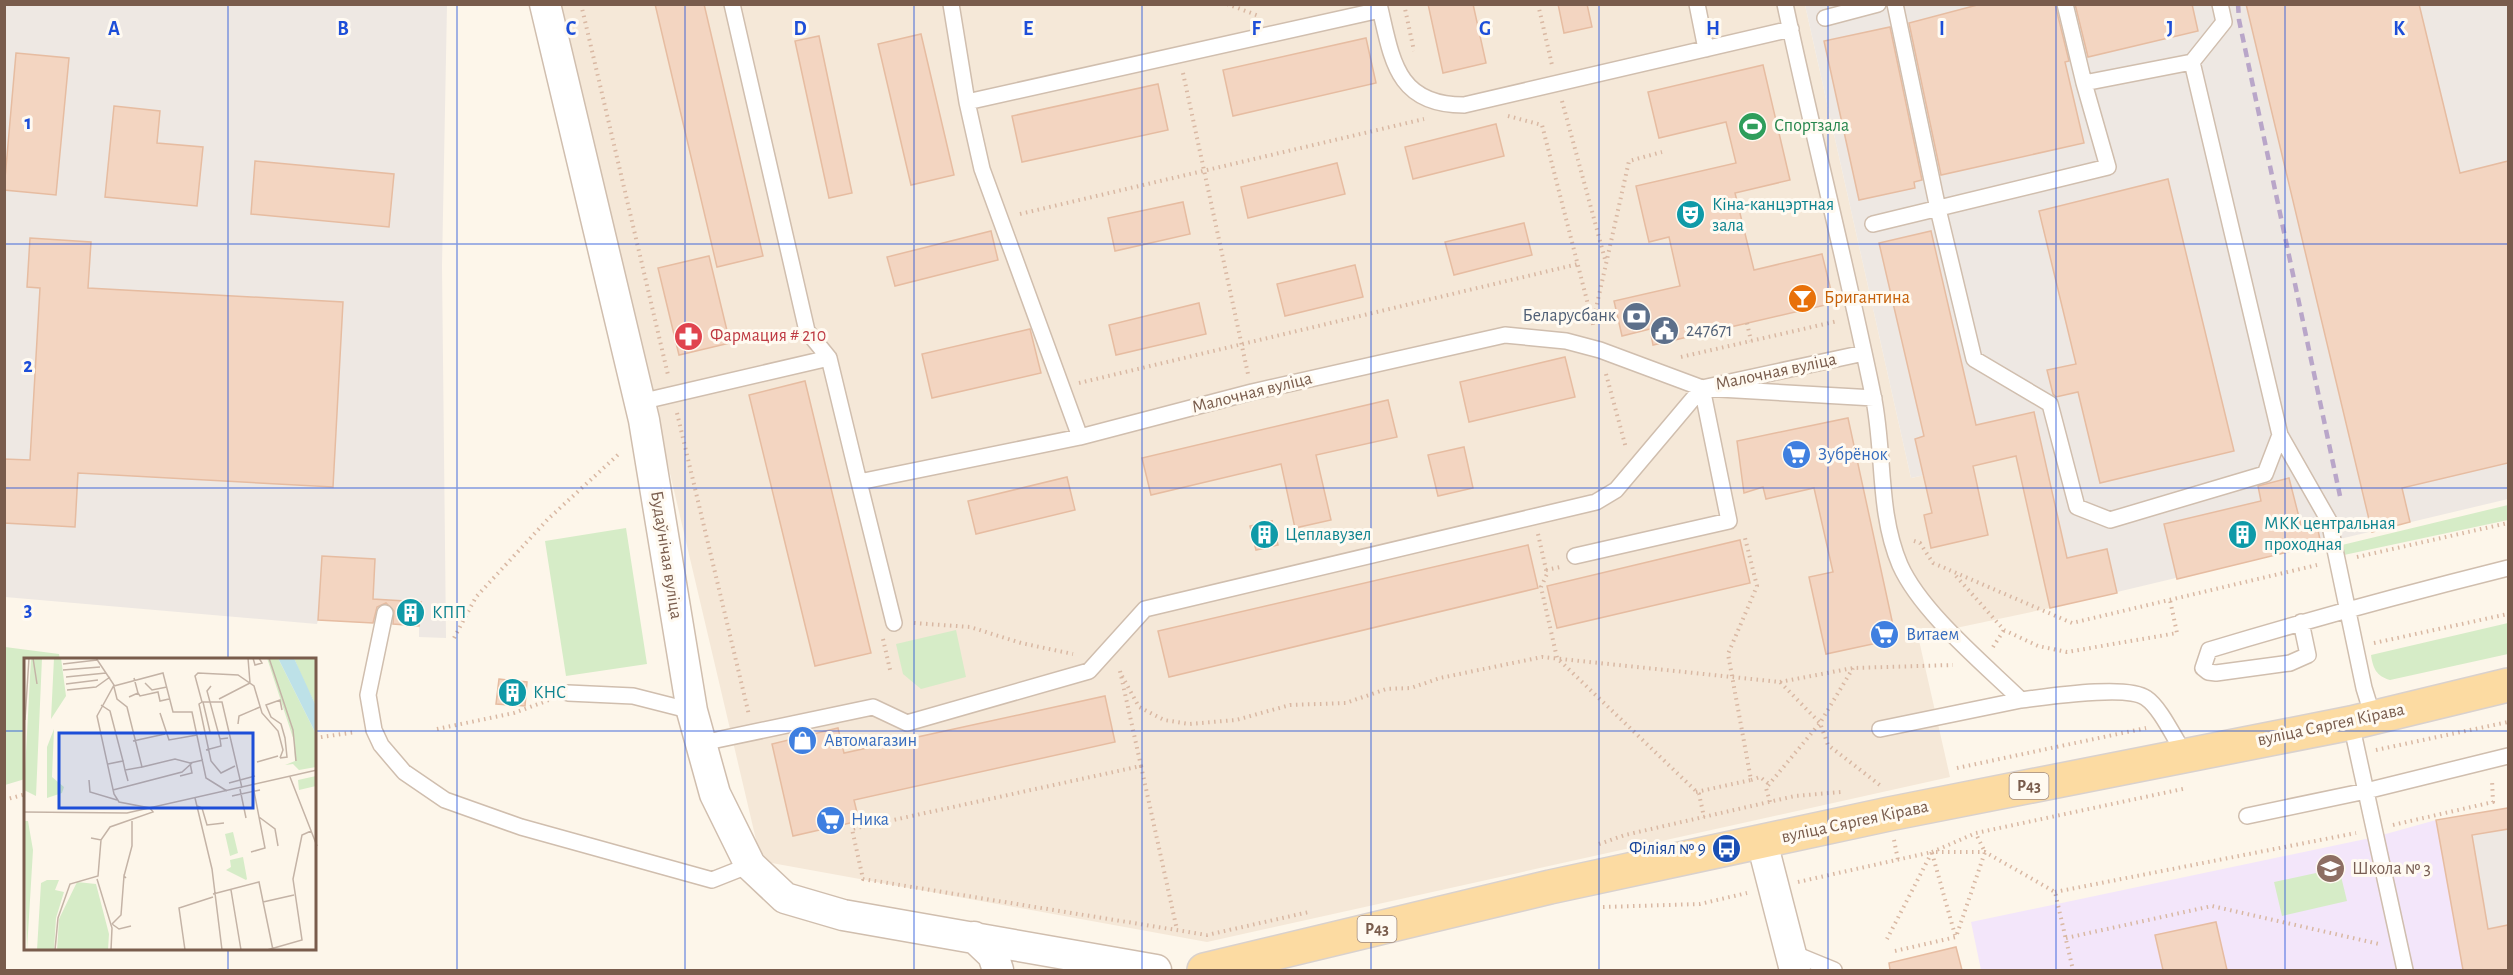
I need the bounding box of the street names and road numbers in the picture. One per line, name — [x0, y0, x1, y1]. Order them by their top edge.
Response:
street label: Малочная вуліца — [1714, 350, 1838, 394]
street label: Малочная вуліца — [1190, 369, 1314, 417]
street label: Будаўнічая вуліца — [647, 489, 685, 621]
street label: вуліца Сяргея Кірава — [2256, 701, 2406, 749]
road number: Р43 — [2010, 773, 2048, 799]
street label: вуліца Сяргея Кірава — [1780, 798, 1930, 846]
road number: Р43 — [1358, 916, 1396, 942]

